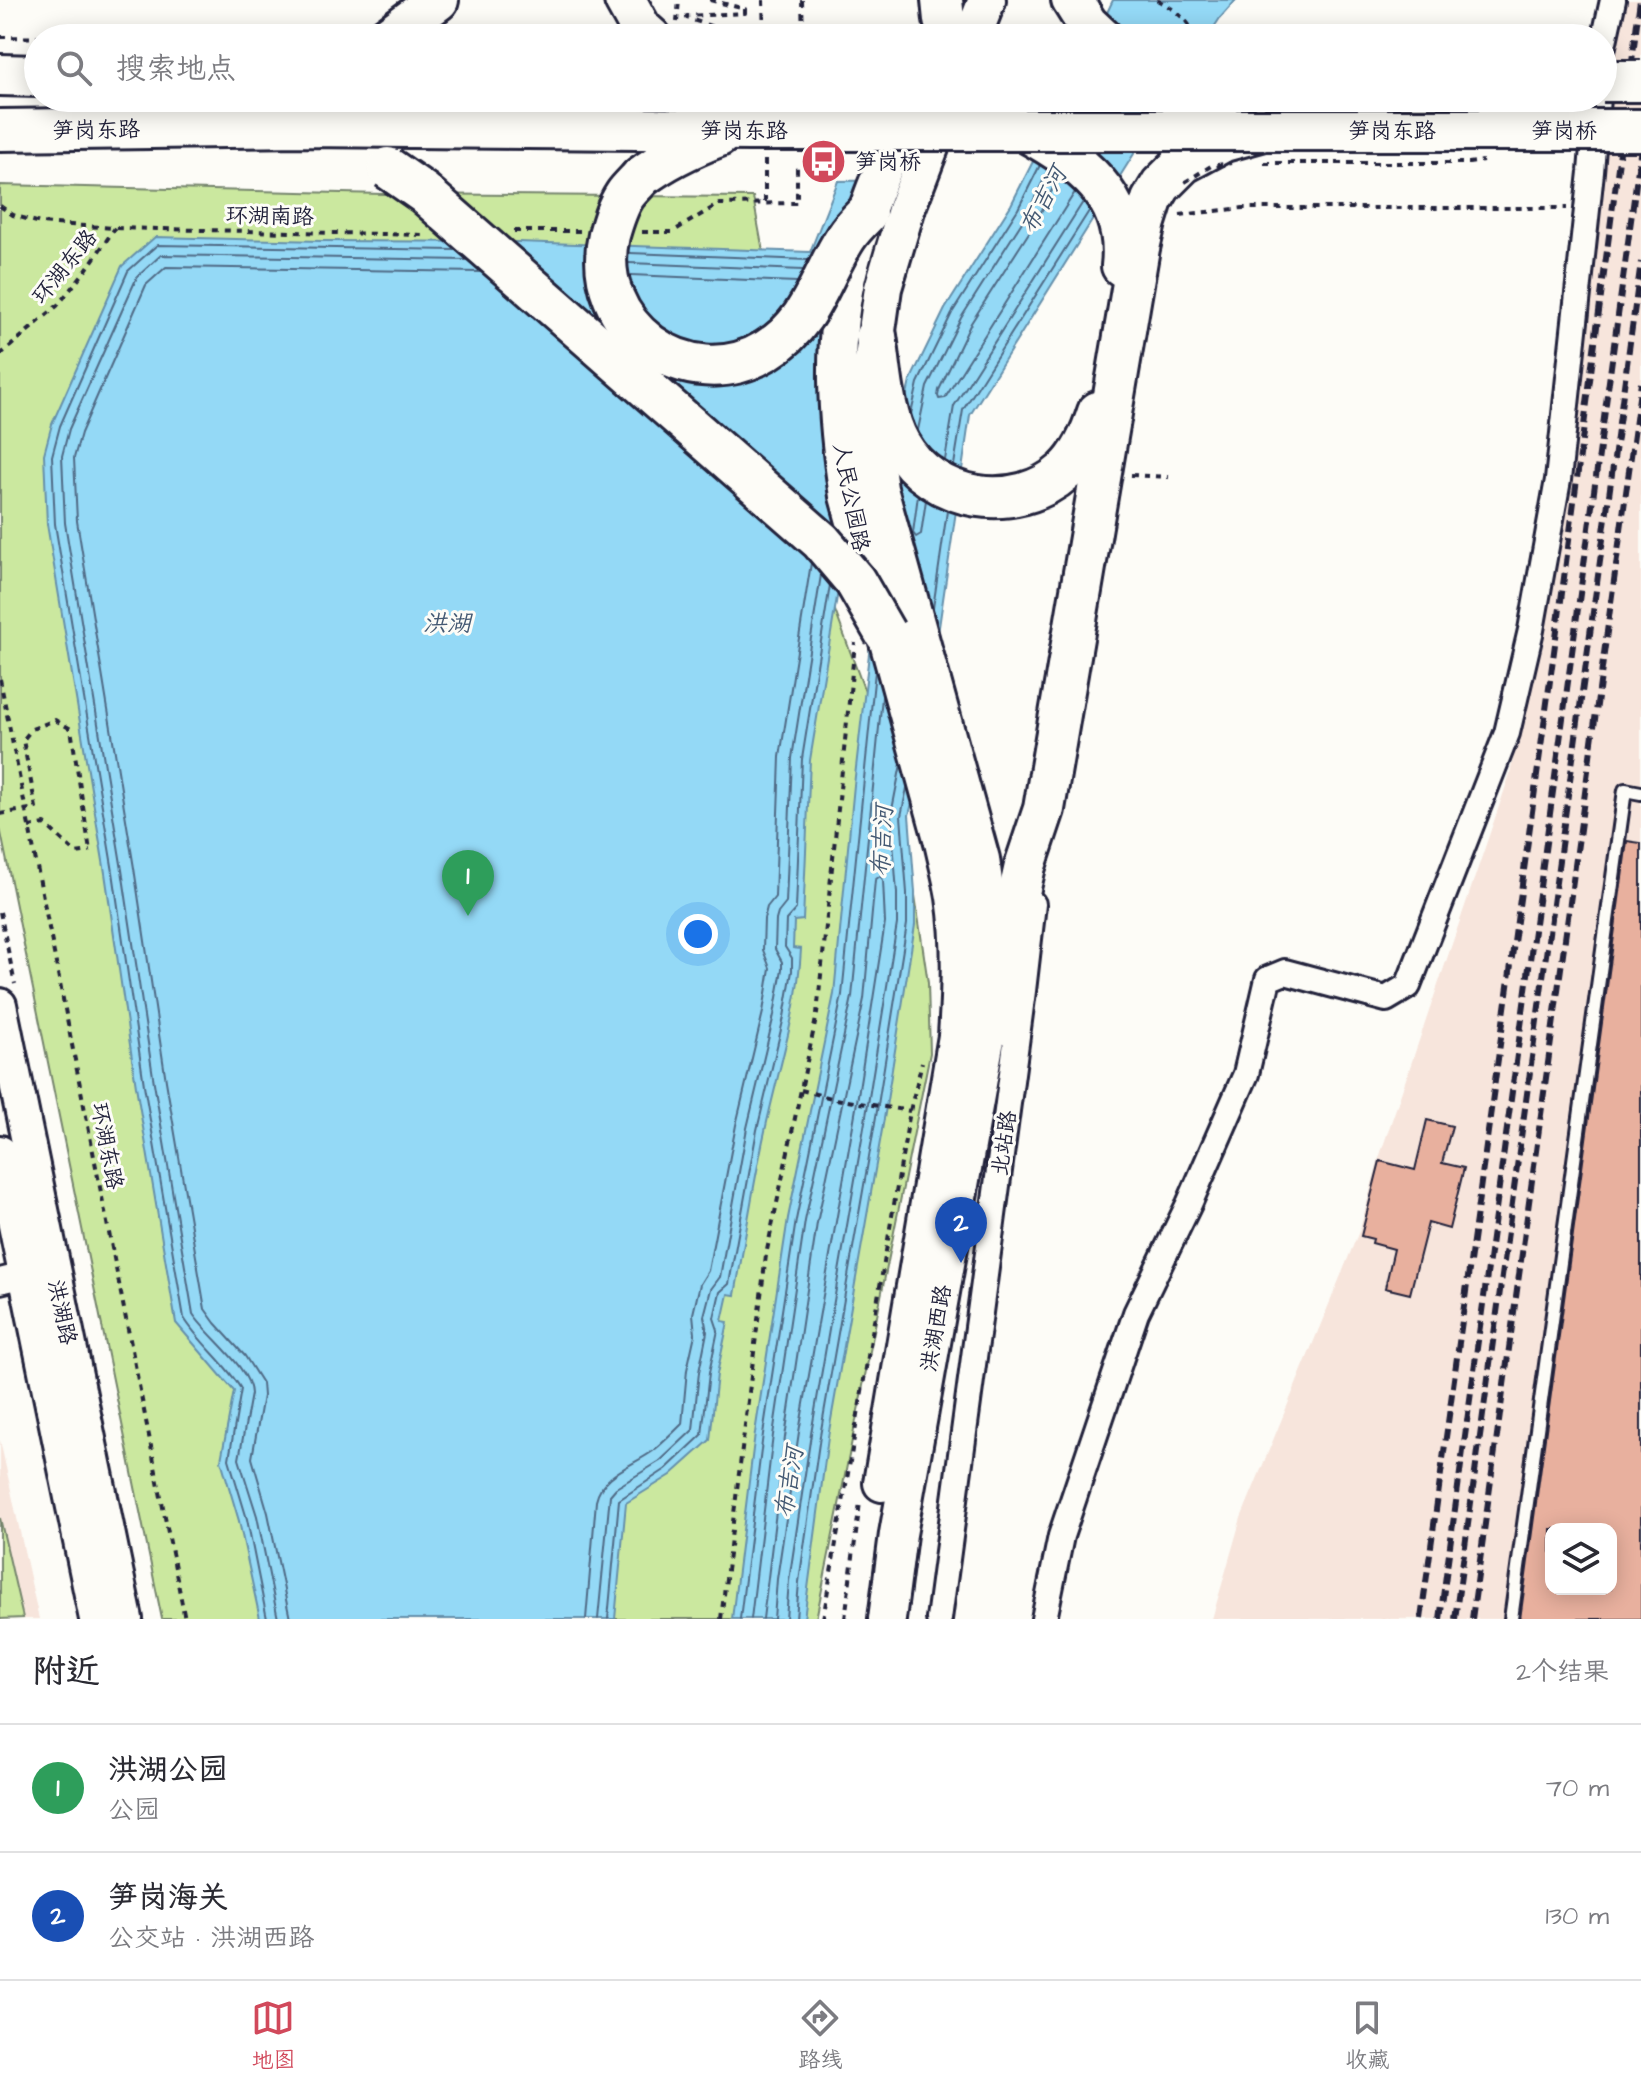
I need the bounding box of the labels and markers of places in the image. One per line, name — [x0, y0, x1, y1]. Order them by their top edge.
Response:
bus stop icon: 笋岗桥 — [800, 137, 848, 185]
place label: 笋岗桥 — [855, 147, 921, 178]
pin: 1 — [442, 850, 494, 916]
pin: 2 — [935, 1197, 987, 1263]

